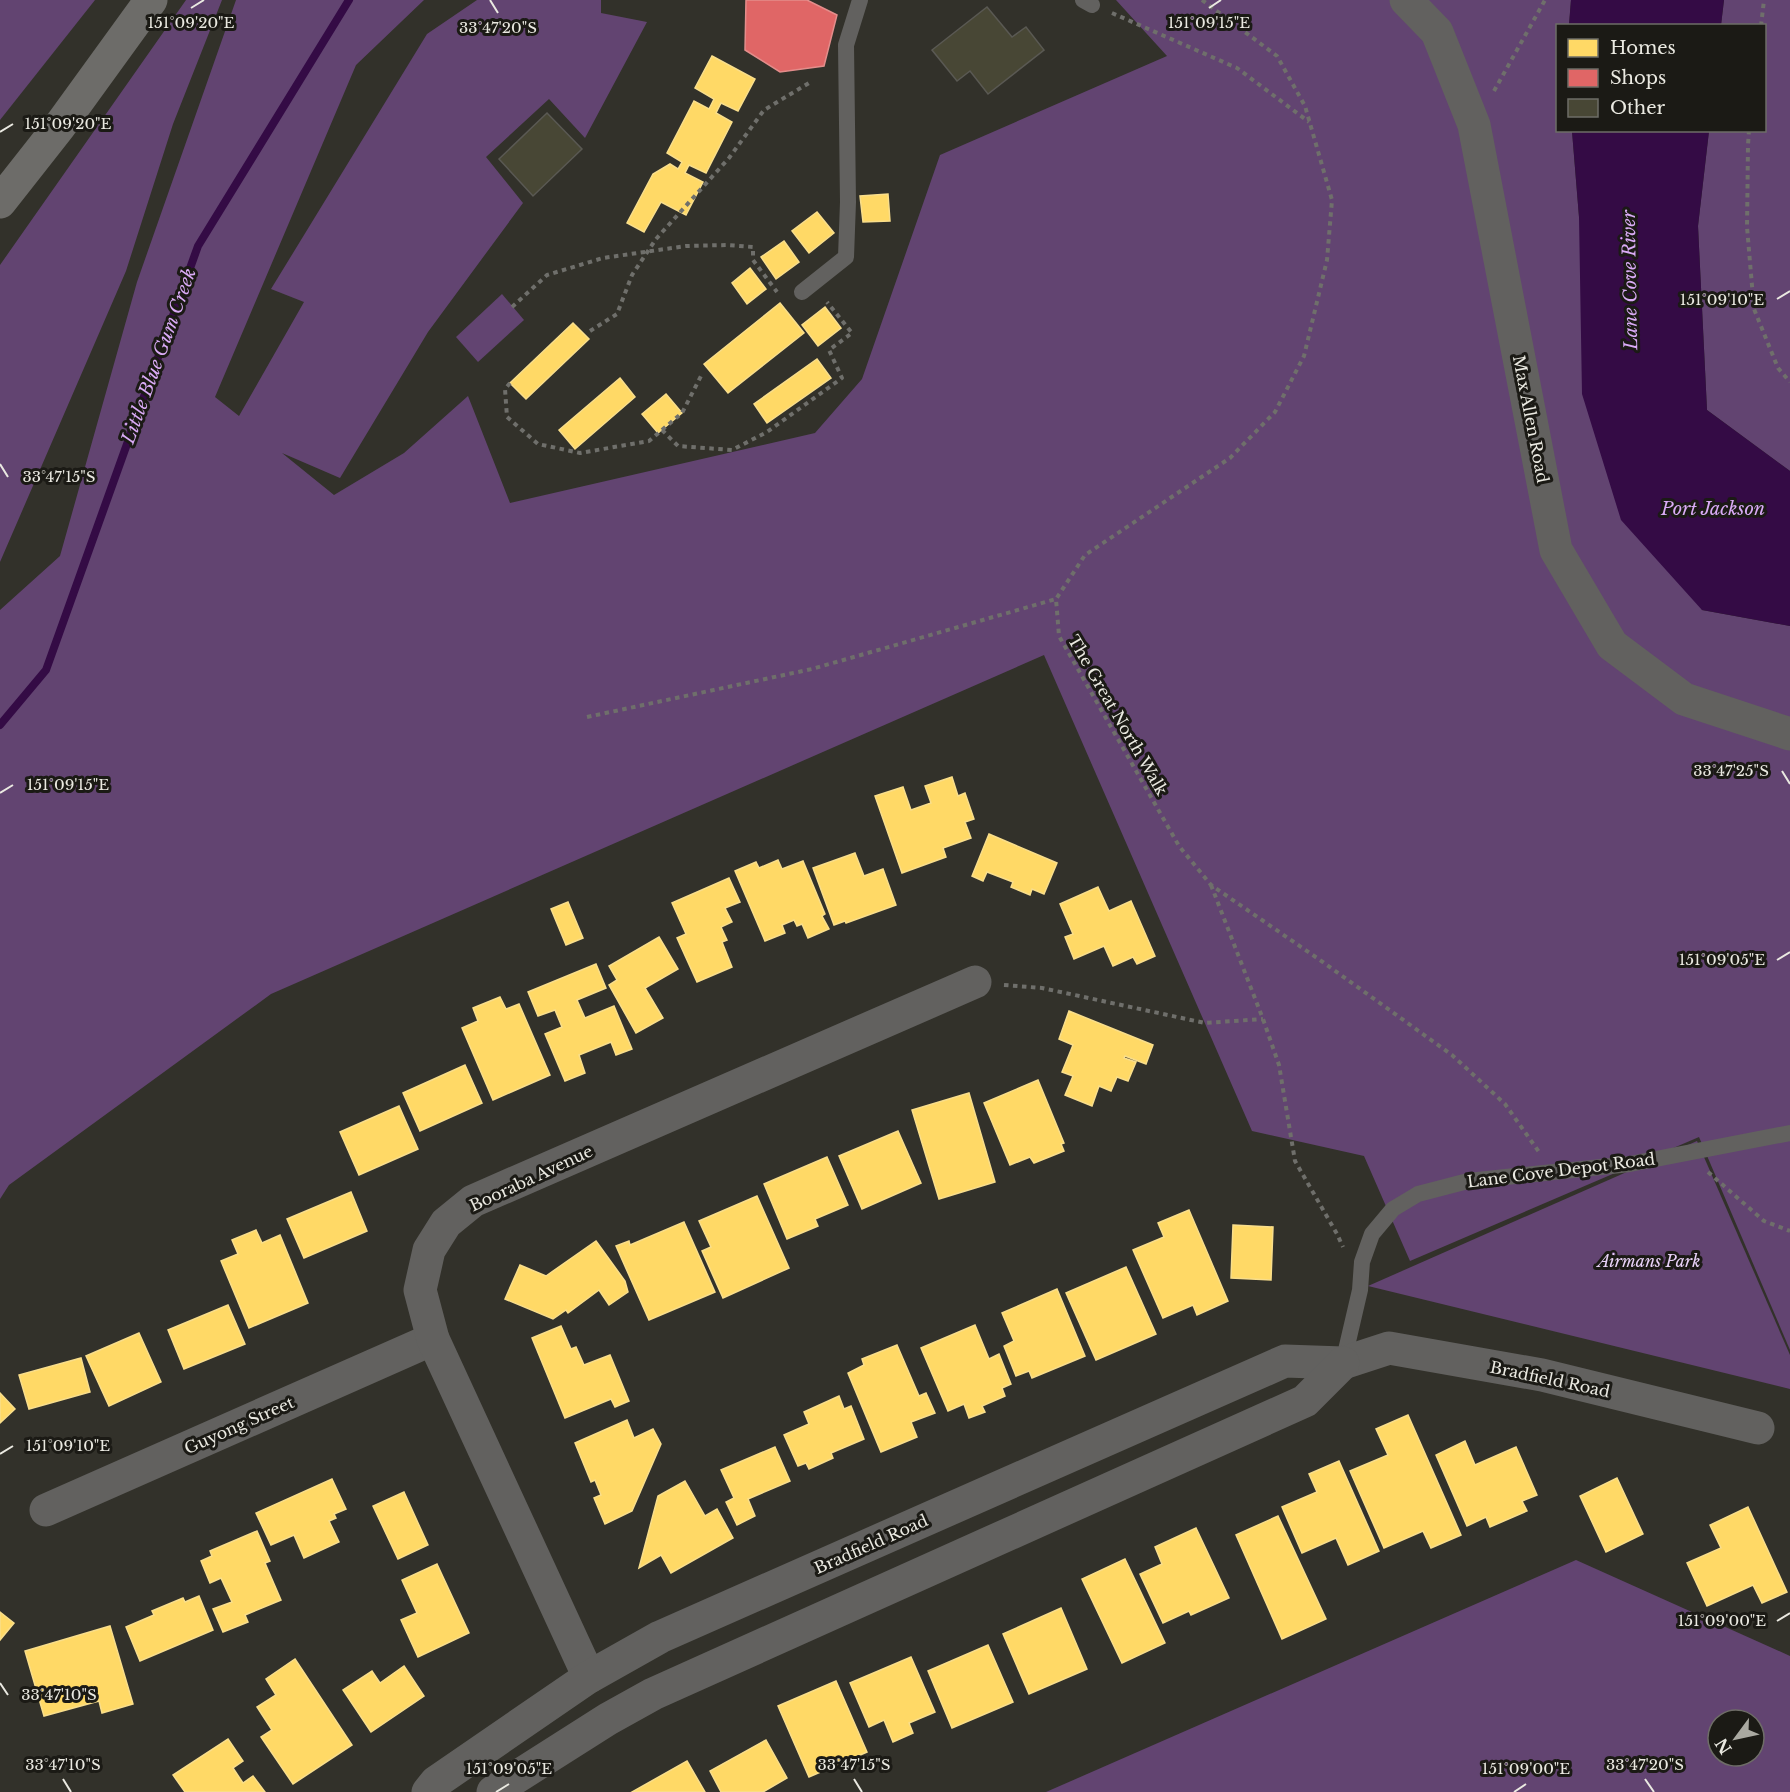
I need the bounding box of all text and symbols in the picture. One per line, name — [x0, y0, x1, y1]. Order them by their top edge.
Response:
text: 151°09'20"E — [147, 13, 235, 32]
text: 151°09'15"E — [1168, 13, 1250, 32]
text: 33°47'20"S — [459, 18, 537, 37]
legend — [1556, 24, 1766, 132]
text: Homes — [1610, 37, 1676, 59]
text: Shops — [1610, 67, 1666, 89]
text: Other — [1610, 97, 1666, 119]
text: 151°09'20"E — [24, 114, 112, 133]
water label: Lane Cove River — [1618, 209, 1642, 351]
water label: Little Blue Gum Creek — [117, 265, 201, 448]
text: 151°09'10"E — [1680, 290, 1764, 309]
street label: Max Allen Road — [1509, 353, 1553, 485]
text: 33°47'15"S — [22, 467, 96, 486]
water label: Port Jackson — [1660, 498, 1765, 520]
street label: The Great North Walk — [1064, 631, 1172, 799]
text: 33°47'25"S — [1693, 761, 1769, 780]
text: 151°09'15"E — [27, 775, 109, 794]
text: 151°09'05"E — [1679, 950, 1765, 969]
street label: Booraba Avenue — [466, 1141, 596, 1215]
street label: Lane Cove Depot Road — [1466, 1149, 1656, 1191]
park label: Airmans Park — [1596, 1251, 1700, 1271]
street label: Bradfield Road — [1488, 1357, 1612, 1402]
street label: Guyong Street — [181, 1392, 297, 1458]
text: 151°09'10"E — [26, 1436, 110, 1455]
street label: Bradfield Road — [811, 1510, 931, 1578]
text: 151°09'00"E — [1678, 1611, 1766, 1630]
text: 33°47'10"S — [21, 1685, 97, 1704]
north arrow — [1706, 1708, 1766, 1768]
text: N — [1711, 1734, 1736, 1758]
text: 33°47'10"S — [25, 1755, 101, 1774]
text: 33°47'15"S — [817, 1755, 891, 1774]
text: 33°47'20"S — [1606, 1755, 1684, 1774]
text: 151°09'05"E — [466, 1759, 552, 1778]
text: 151°09'00"E — [1482, 1759, 1570, 1778]

